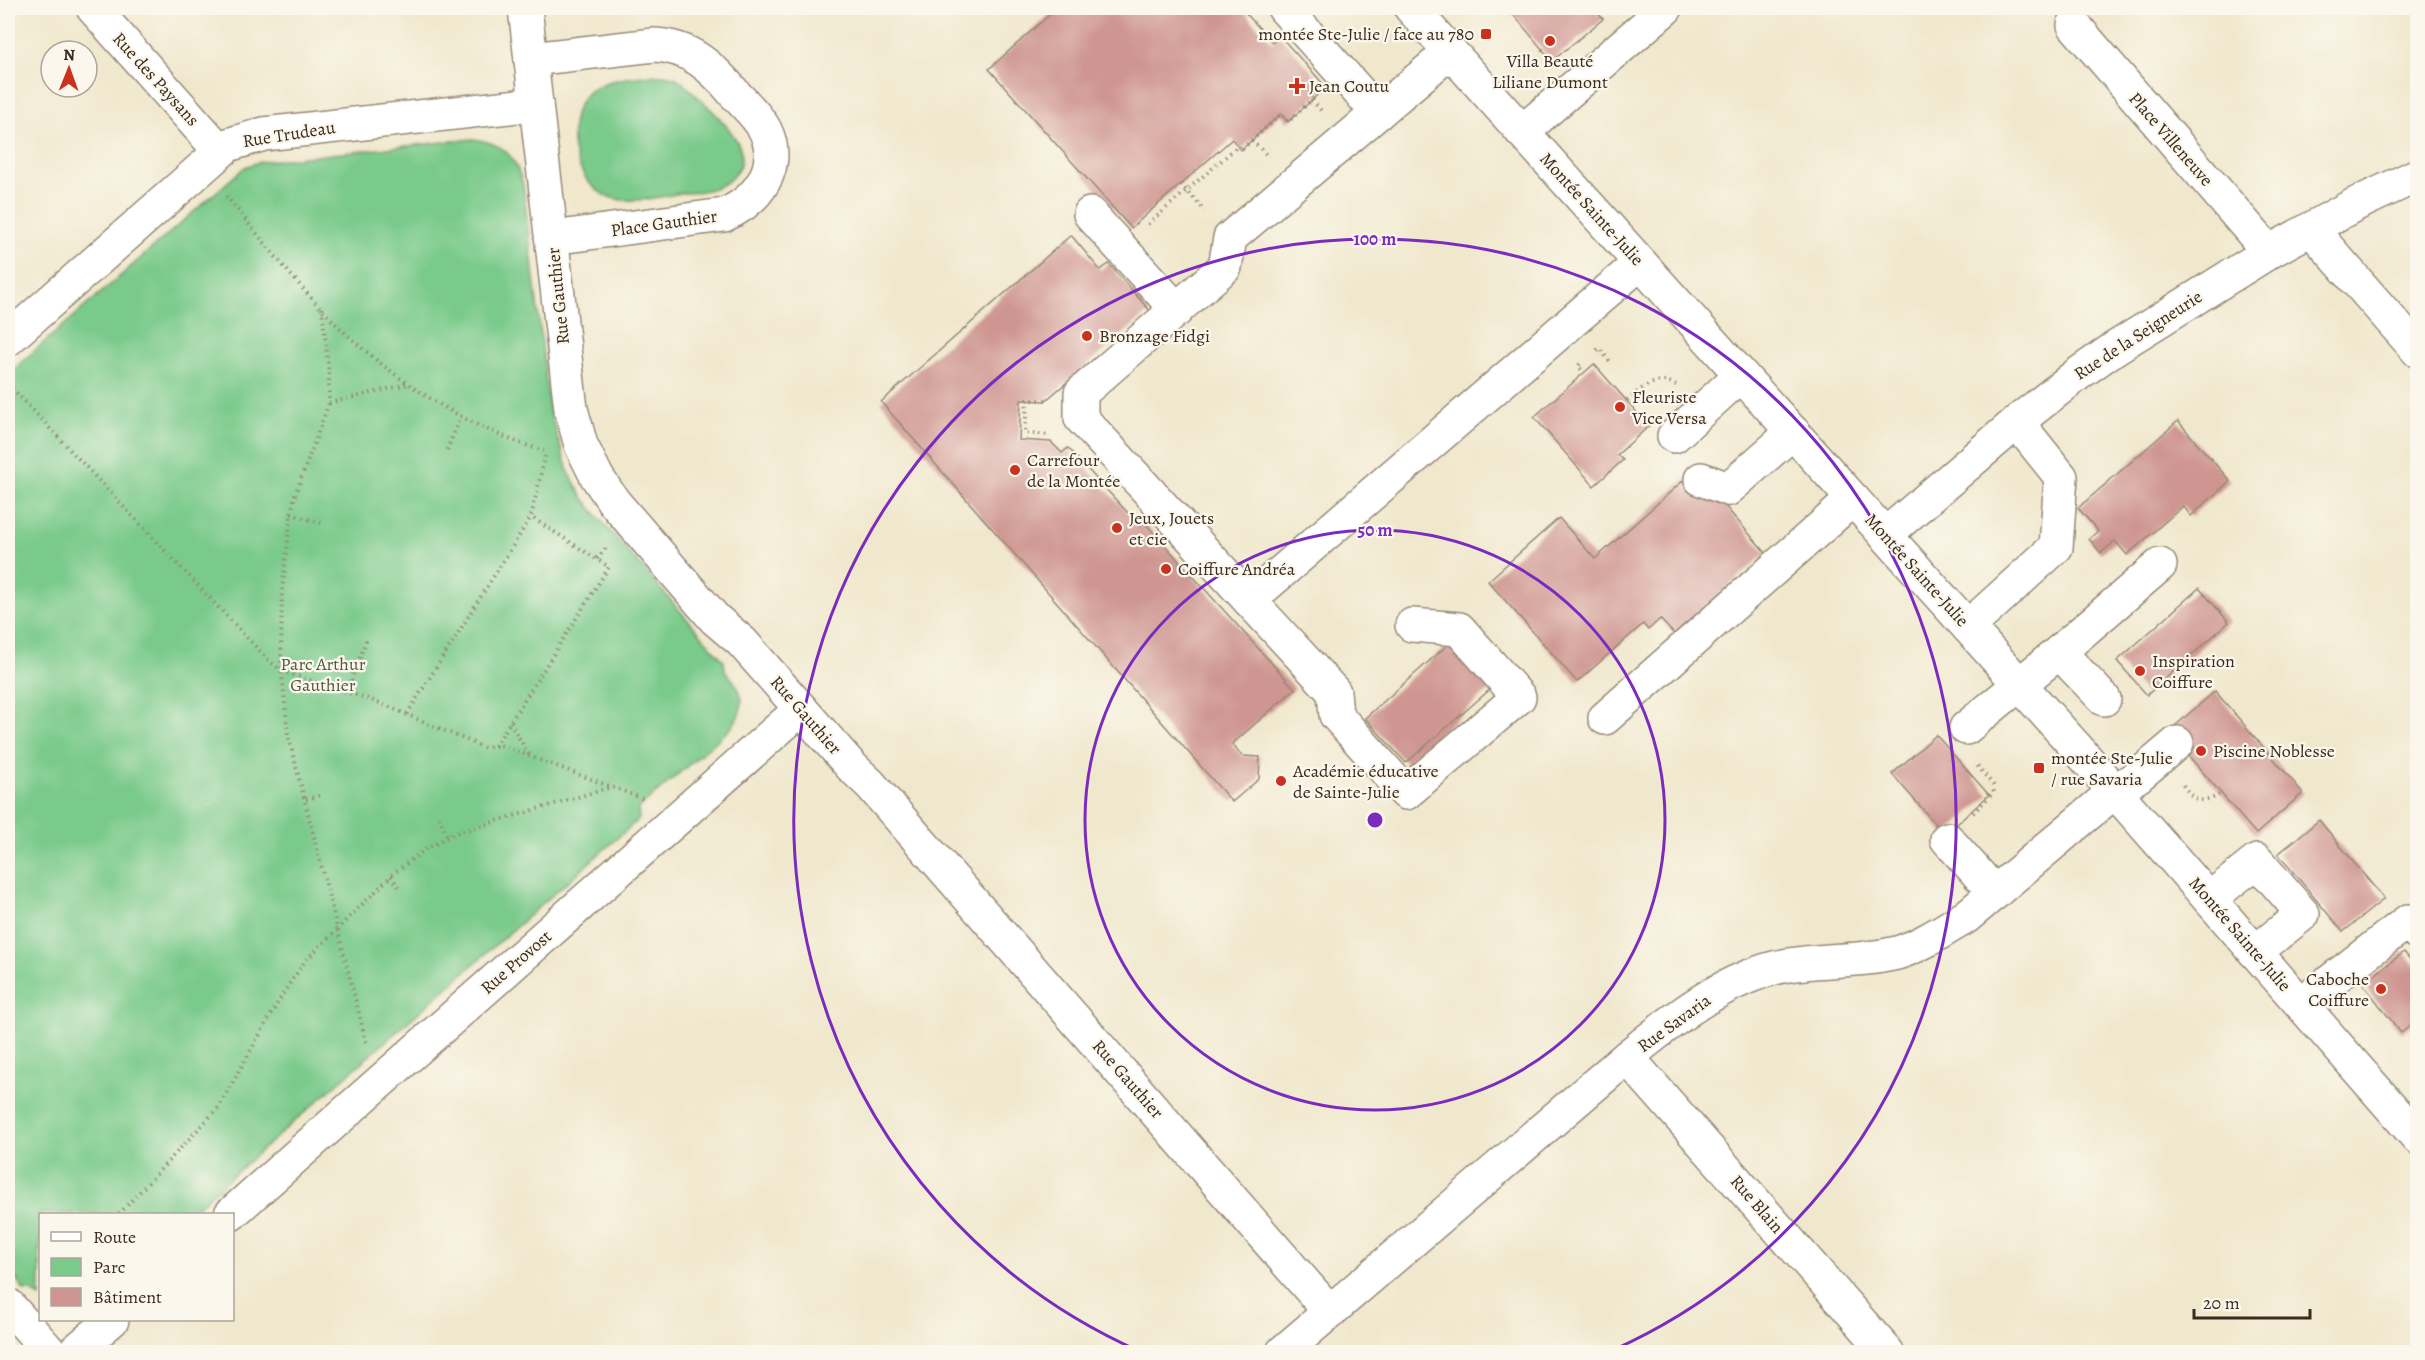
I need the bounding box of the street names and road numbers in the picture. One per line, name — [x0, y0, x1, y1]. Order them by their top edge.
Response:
street label: Rue des Paysans — [107, 27, 205, 131]
street label: Place Villeneuve — [2123, 87, 2219, 191]
street label: Rue Trudeau — [241, 115, 337, 153]
street label: Montée Sainte-Julie — [1535, 147, 1649, 271]
street label: Place Gauthier — [609, 204, 719, 242]
street label: Rue Gauthier — [541, 246, 575, 346]
street label: Rue de la Seigneurie — [2069, 284, 2207, 386]
street label: Montée Sainte-Julie — [1860, 508, 1974, 632]
street label: Rue Gauthier — [765, 670, 847, 760]
street label: Montée Sainte-Julie — [2183, 871, 2297, 997]
street label: Rue Provost — [475, 924, 557, 1000]
street label: Rue Savaria — [1632, 988, 1716, 1058]
street label: Rue Gauthier — [1087, 1034, 1169, 1124]
street label: Rue Blain — [1725, 1170, 1789, 1238]

